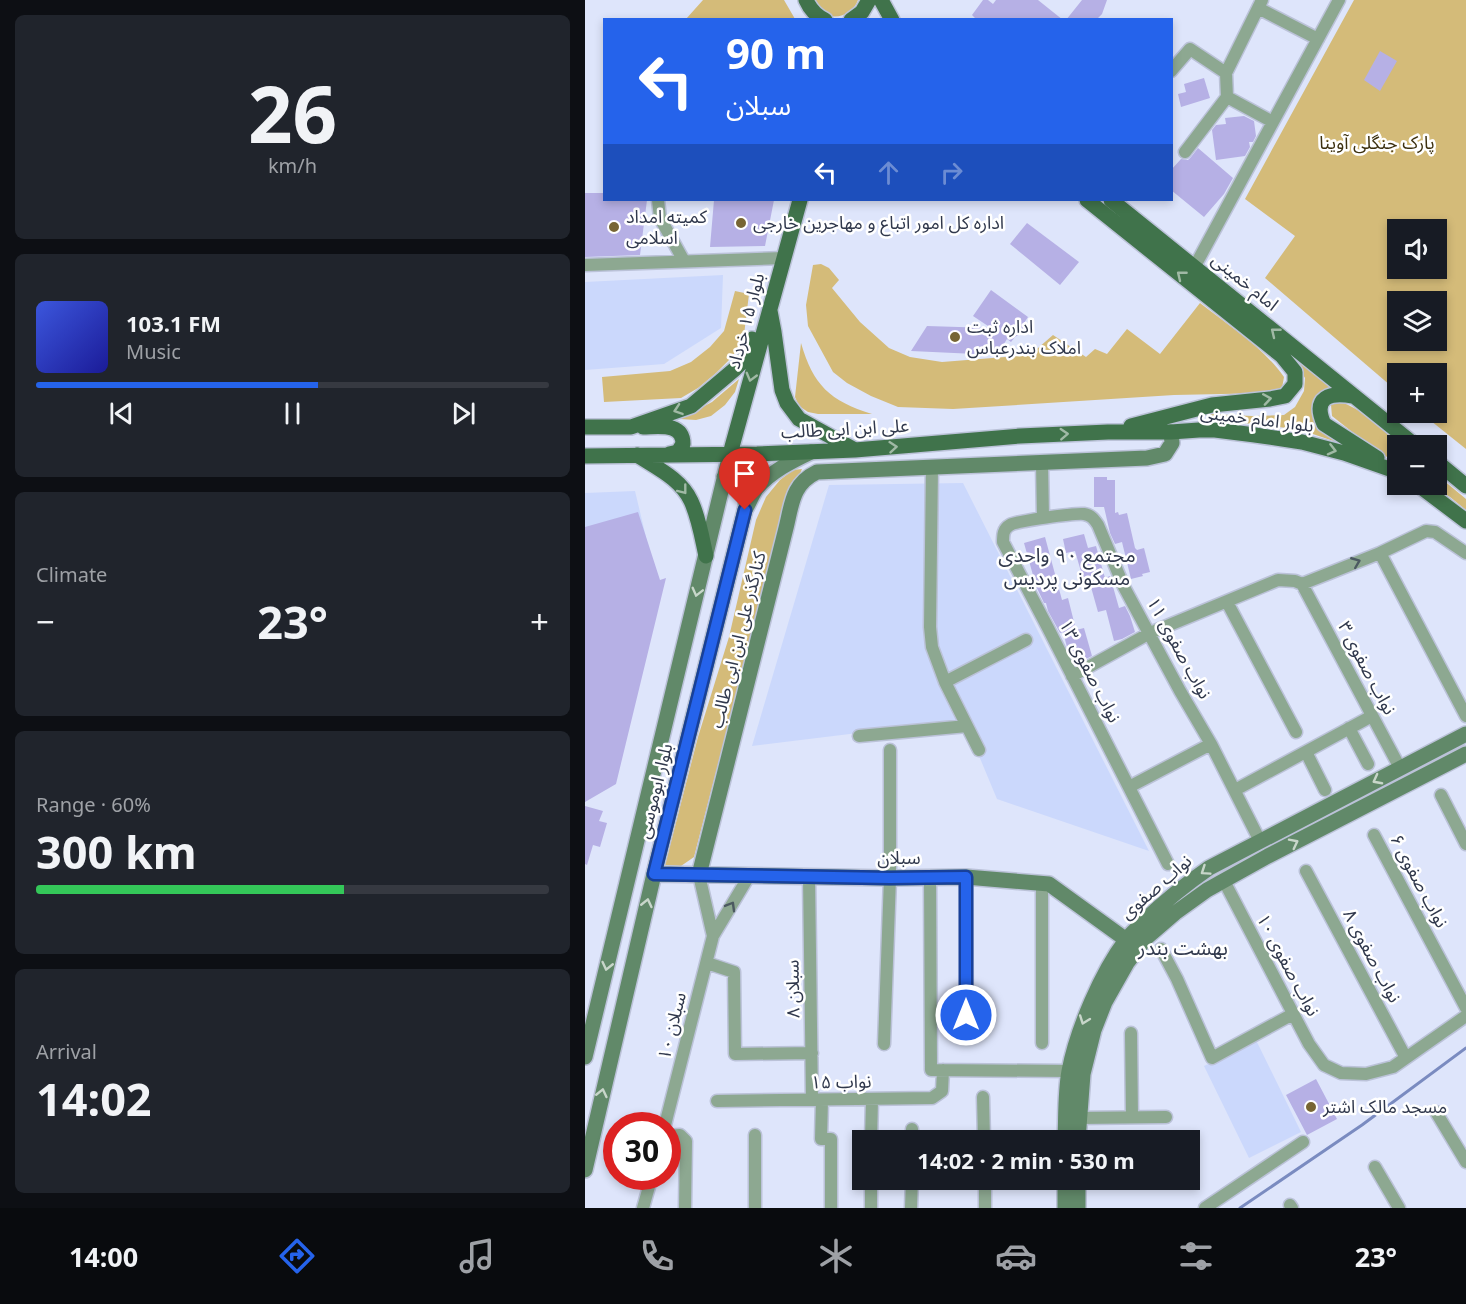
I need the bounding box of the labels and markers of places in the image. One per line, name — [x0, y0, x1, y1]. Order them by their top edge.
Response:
place label: کمیته امداد اسلامی — [626, 204, 707, 249]
place label: اداره کل امور اتباع و مهاجرین خارجی — [753, 210, 1004, 237]
marker: اداره کل امور اتباع و مهاجرین خارجی — [734, 216, 748, 230]
marker: کمیته امداد اسلامی — [607, 220, 621, 234]
place label: اداره ثبت املاک بندرعباس — [967, 314, 1081, 359]
marker: اداره ثبت املاک بندرعباس — [948, 330, 962, 344]
pin — [719, 448, 770, 510]
place label: مسجد مالک اشتر — [1322, 1094, 1447, 1118]
marker: مسجد مالک اشتر — [1304, 1100, 1318, 1114]

